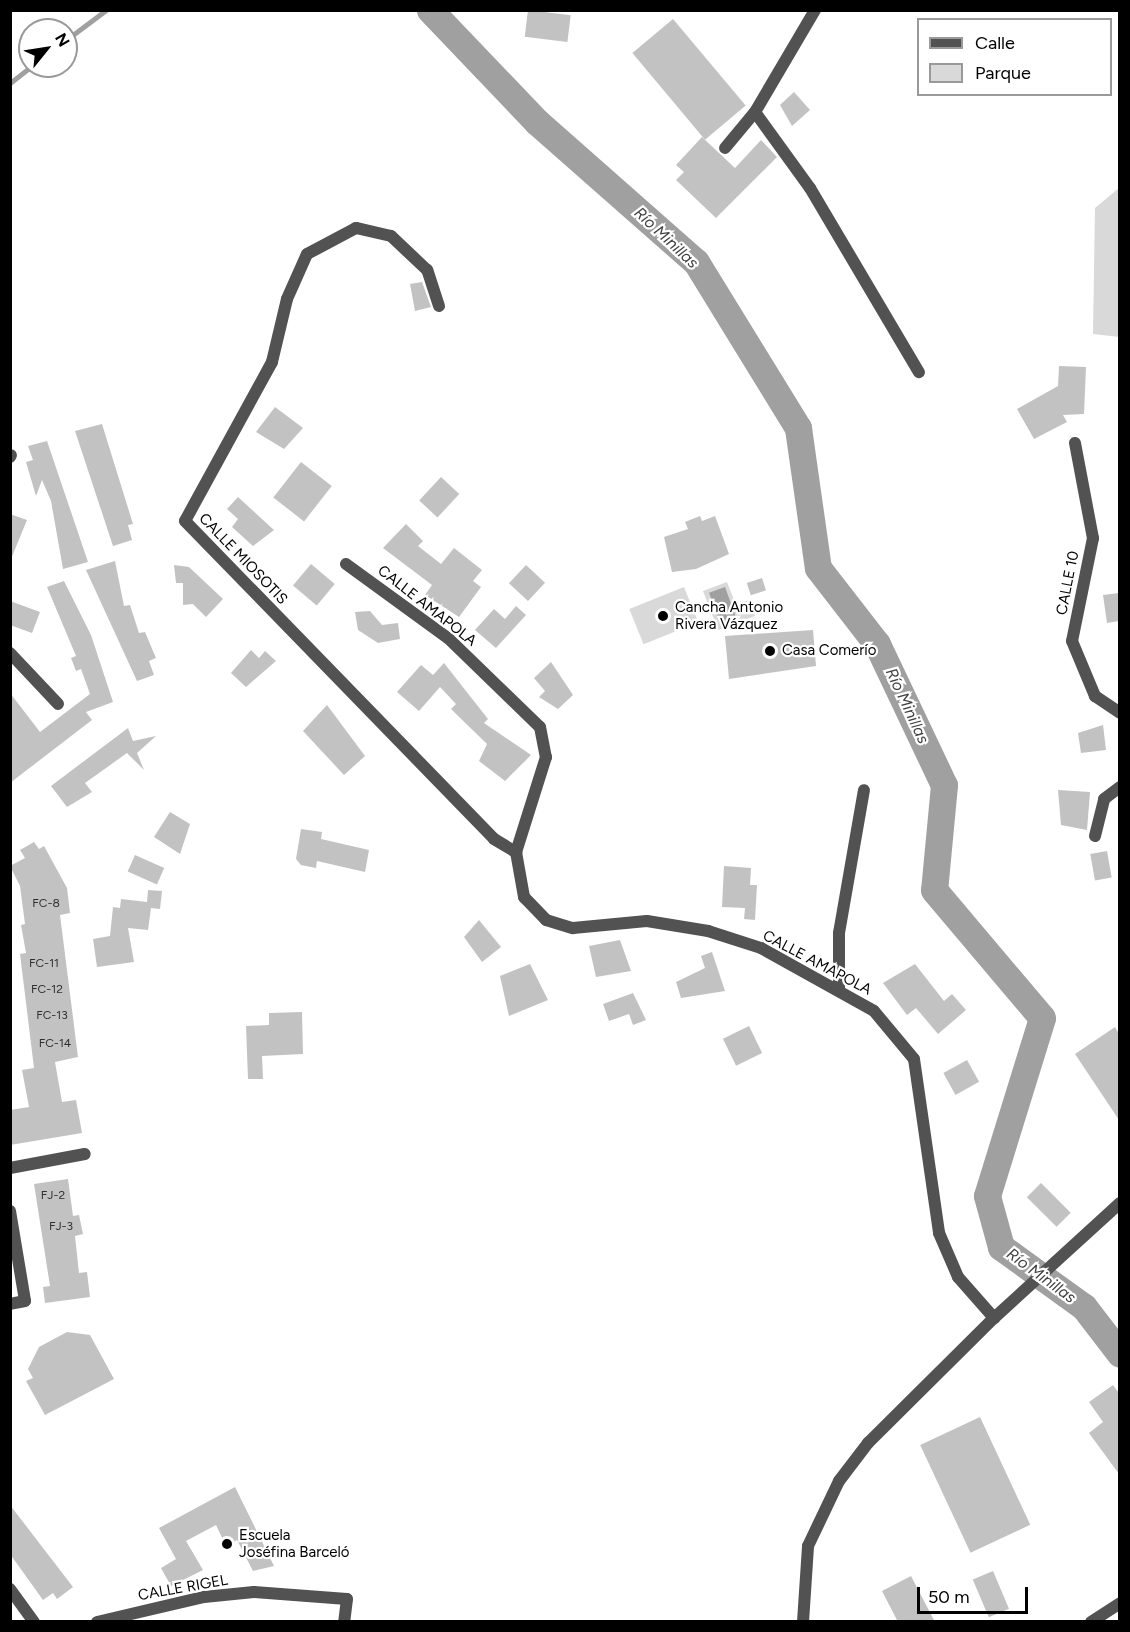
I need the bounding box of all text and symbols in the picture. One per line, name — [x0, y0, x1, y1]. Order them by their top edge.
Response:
north arrow — [18, 18, 78, 78]
legend — [917, 18, 1112, 96]
text: N — [51, 30, 74, 50]
text: Calle — [975, 32, 1015, 54]
text: Parque — [975, 62, 1031, 84]
water label: Río Minillas — [630, 203, 702, 273]
street label: CALLE MIOSOTIS — [195, 510, 291, 608]
street label: CALLE 10 — [1053, 549, 1083, 617]
street label: CALLE AMAPOLA — [374, 562, 480, 650]
place label: Cancha Antonio Rivera Vázquez — [675, 598, 783, 633]
marker: Cancha Antonio Rivera Vázquez — [656, 609, 670, 623]
place label: Casa Comerío — [782, 642, 877, 660]
marker: Casa Comerío — [763, 644, 777, 658]
water label: Río Minillas — [881, 665, 933, 747]
house number: FC-8 — [32, 897, 60, 911]
street label: CALLE AMAPOLA — [760, 927, 874, 999]
house number: FC-11 — [29, 957, 59, 971]
house number: FC-12 — [31, 983, 63, 997]
house number: FC-13 — [36, 1009, 68, 1023]
house number: FC-14 — [39, 1037, 71, 1051]
house number: FJ-2 — [41, 1189, 65, 1203]
house number: FJ-3 — [49, 1220, 73, 1234]
water label: Río Minillas — [1003, 1244, 1079, 1308]
place label: Escuela Joséfina Barceló — [239, 1526, 350, 1561]
marker: Escuela Joséfina Barceló — [220, 1537, 234, 1551]
street label: CALLE RIGEL — [137, 1571, 229, 1605]
scale bar — [920, 1575, 1031, 1613]
text: 50 m — [928, 1586, 970, 1608]

